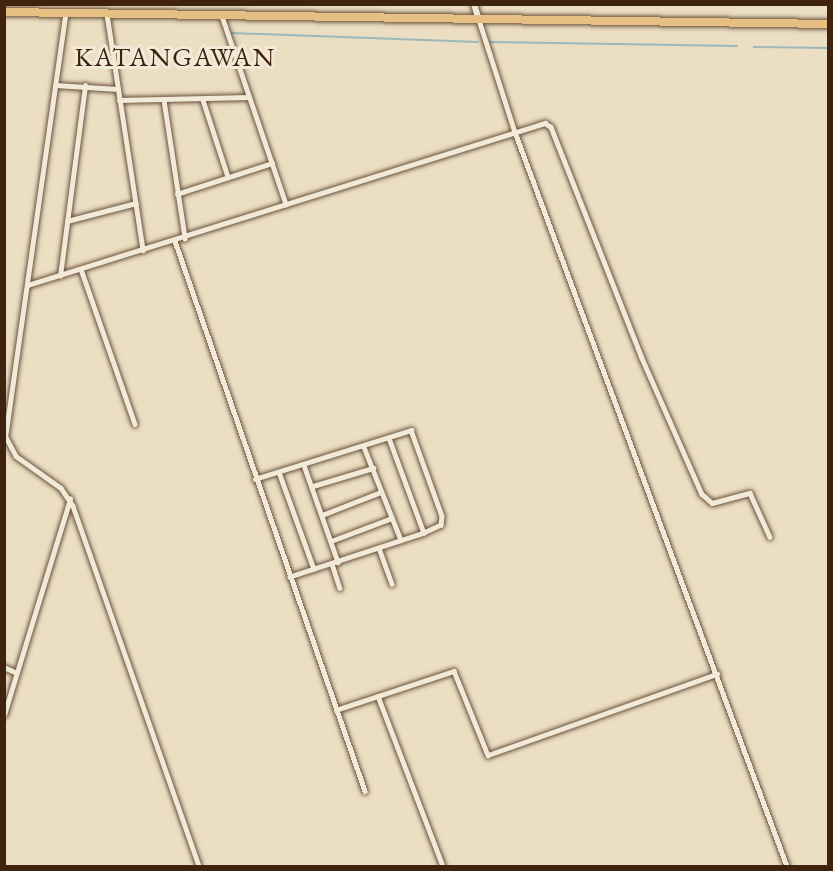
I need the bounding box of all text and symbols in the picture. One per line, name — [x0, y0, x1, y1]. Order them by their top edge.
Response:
district label: KATANGAWAN — [74, 41, 276, 73]

